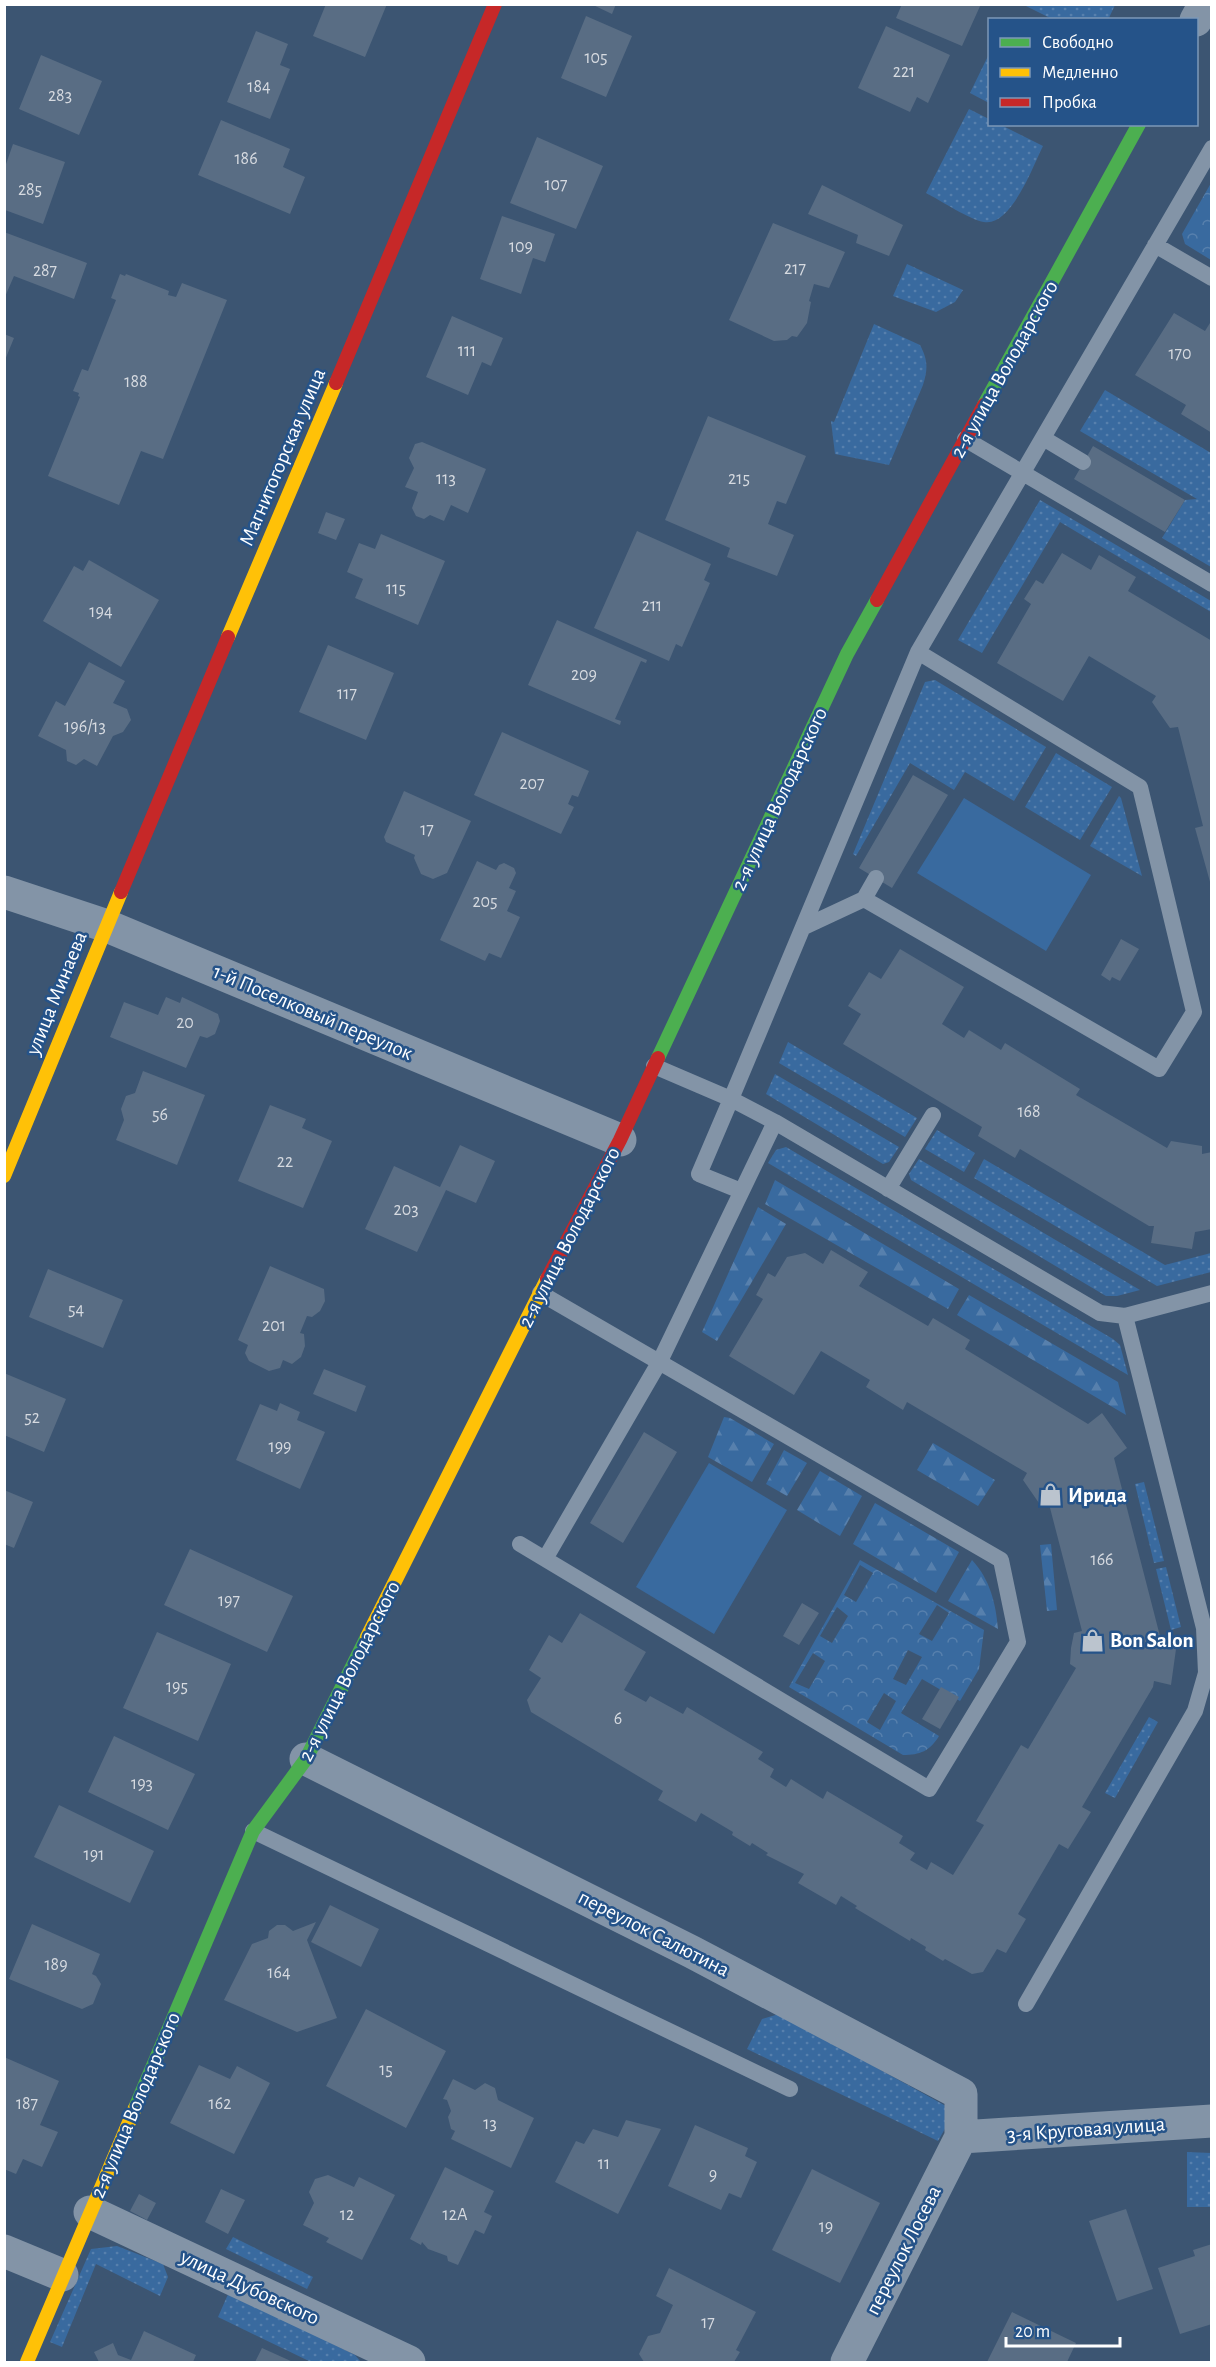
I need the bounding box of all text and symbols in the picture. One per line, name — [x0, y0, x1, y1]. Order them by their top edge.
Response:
legend — [988, 18, 1198, 126]
text: Свободно — [1042, 33, 1114, 52]
house number: 105 — [584, 49, 608, 67]
house number: 221 — [893, 63, 915, 81]
text: Медленно — [1042, 64, 1118, 82]
house number: 184 — [247, 78, 271, 96]
house number: 283 — [48, 87, 72, 105]
text: Пробка — [1042, 93, 1097, 112]
house number: 186 — [234, 150, 258, 168]
house number: 107 — [544, 176, 568, 194]
house number: 285 — [18, 181, 42, 199]
house number: 109 — [509, 238, 533, 256]
house number: 217 — [784, 260, 806, 278]
house number: 287 — [33, 262, 57, 280]
street label: 2-я улица Володарского — [947, 277, 1062, 461]
house number: 111 — [458, 342, 476, 360]
house number: 170 — [1168, 345, 1192, 363]
street label: Магнитогорская улица — [236, 365, 330, 549]
house number: 188 — [124, 373, 148, 391]
house number: 113 — [436, 470, 456, 488]
house number: 215 — [728, 470, 750, 488]
house number: 115 — [386, 580, 406, 598]
house number: 211 — [642, 597, 662, 615]
house number: 194 — [89, 603, 113, 621]
house number: 209 — [571, 666, 597, 684]
house number: 117 — [337, 685, 357, 703]
street label: 2-я улица Володарского — [728, 704, 831, 894]
house number: 196/13 — [64, 718, 106, 736]
house number: 207 — [519, 775, 545, 793]
house number: 17 — [420, 821, 434, 839]
house number: 205 — [472, 893, 498, 911]
street label: улица Минаева — [22, 928, 91, 1059]
street label: 1-й Поселковый переулок — [210, 961, 416, 1064]
house number: 20 — [176, 1014, 194, 1032]
house number: 168 — [1017, 1103, 1041, 1121]
house number: 56 — [152, 1106, 168, 1124]
street label: 2-я улица Володарского — [515, 1144, 624, 1331]
house number: 22 — [277, 1153, 293, 1171]
house number: 203 — [393, 1201, 419, 1219]
house number: 54 — [68, 1301, 84, 1319]
house number: 201 — [262, 1317, 286, 1335]
house number: 52 — [24, 1409, 40, 1427]
house number: 199 — [268, 1438, 292, 1456]
shop icon: Ирида — [1037, 1482, 1063, 1508]
place label: Ирида — [1068, 1485, 1127, 1506]
house number: 166 — [1090, 1551, 1114, 1569]
street label: 2-я улица Володарского — [295, 1578, 404, 1765]
house number: 197 — [218, 1592, 240, 1610]
shop icon: Bon Salon — [1079, 1627, 1105, 1653]
place label: Bon Salon — [1110, 1630, 1194, 1651]
house number: 195 — [166, 1678, 188, 1696]
house number: 6 — [614, 1710, 622, 1728]
house number: 193 — [131, 1775, 153, 1793]
house number: 191 — [84, 1846, 104, 1864]
street label: переулок Салютина — [575, 1886, 733, 1981]
house number: 189 — [44, 1956, 68, 1974]
house number: 164 — [267, 1964, 291, 1982]
street label: 2-я улица Володарского — [87, 2009, 184, 2201]
house number: 15 — [379, 2061, 393, 2079]
house number: 187 — [16, 2095, 38, 2113]
house number: 162 — [209, 2095, 231, 2113]
street label: 3-я Круговая улица — [1006, 2113, 1166, 2146]
house number: 13 — [483, 2115, 497, 2133]
house number: 11 — [598, 2155, 610, 2173]
house number: 9 — [709, 2166, 717, 2184]
street label: переулок Лосева — [862, 2182, 945, 2318]
house number: 12 — [340, 2206, 354, 2224]
house number: 12А — [443, 2206, 468, 2224]
house number: 19 — [819, 2218, 833, 2236]
street label: улица Дубовского — [176, 2246, 322, 2329]
scale bar — [1006, 2310, 1120, 2348]
house number: 17 — [701, 2314, 715, 2332]
text: 20 m — [1015, 2323, 1050, 2341]

